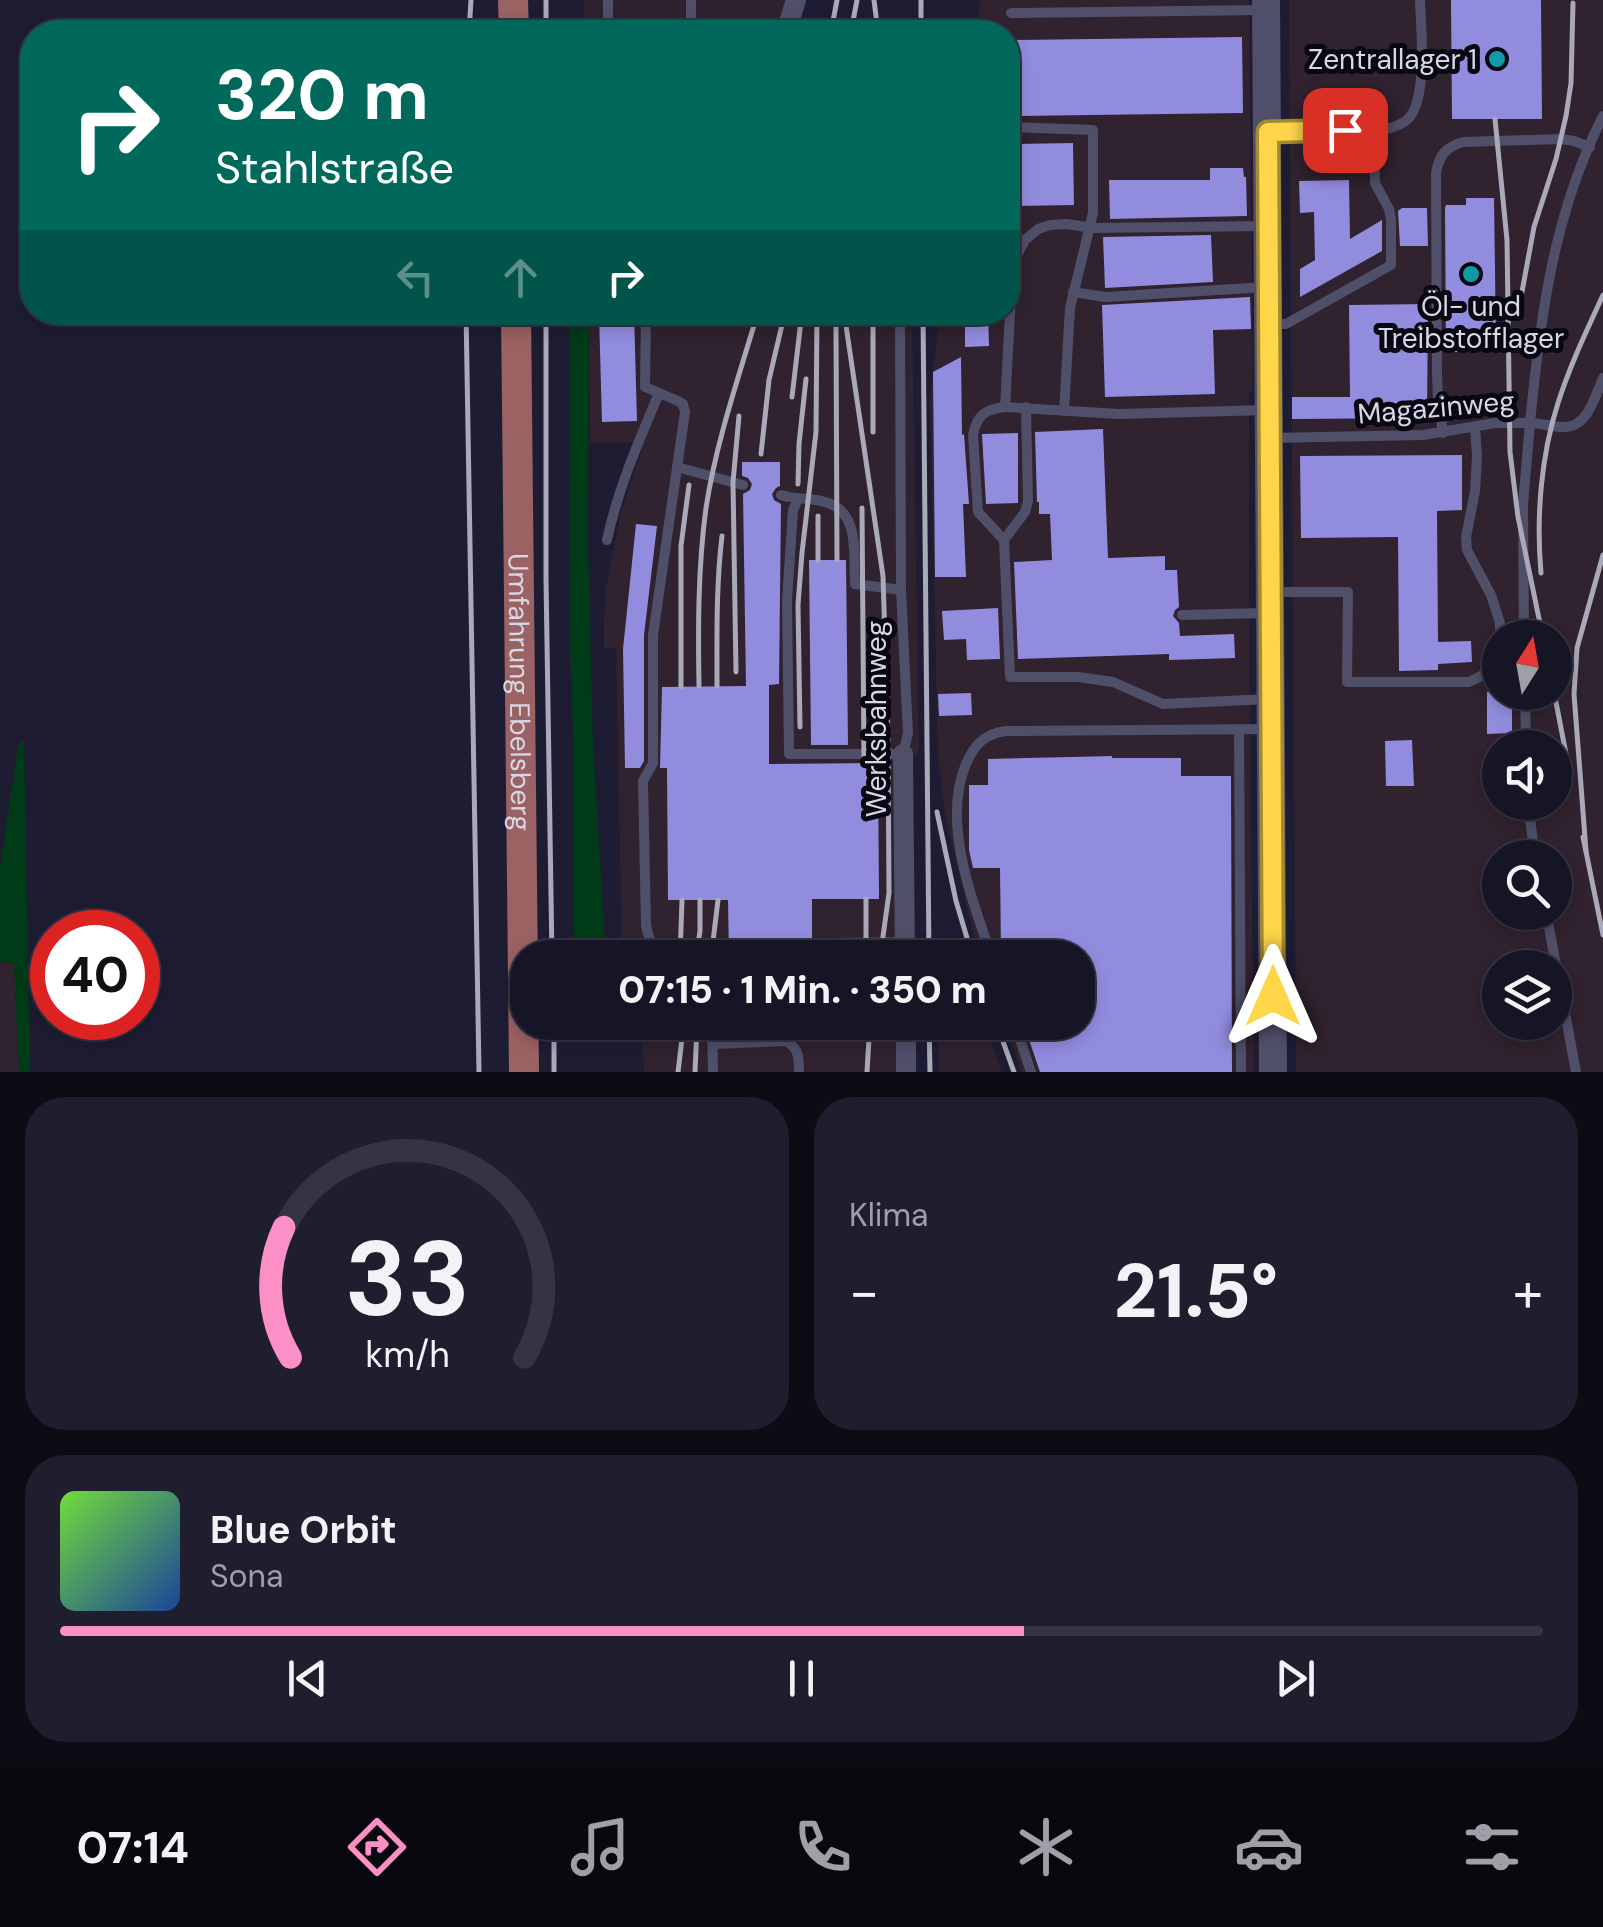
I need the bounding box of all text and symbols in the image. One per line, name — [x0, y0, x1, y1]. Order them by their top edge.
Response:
place label: Zentrallager 1 — [1308, 41, 1477, 78]
marker: Zentrallager 1 — [1486, 48, 1508, 70]
text: 320 m — [215, 50, 429, 141]
icon: right — [50, 60, 180, 190]
pin — [1303, 88, 1388, 173]
icon: arrive — [1318, 103, 1373, 158]
text: Stahlstraße — [215, 138, 454, 197]
icon: left — [388, 250, 443, 305]
icon: ahead — [493, 250, 548, 305]
icon: right — [598, 250, 653, 305]
marker: Öl- und Treibstofflager — [1460, 263, 1482, 285]
place label: Öl- und Treibstofflager — [1378, 288, 1564, 357]
street label: Magazinweg — [1356, 382, 1516, 433]
street label: Umfahrung Ebelsberg — [500, 553, 539, 831]
north arrow — [1482, 620, 1572, 710]
map controls — [1482, 620, 1572, 1040]
street label: Werksbahnweg — [858, 621, 895, 817]
button: sound — [1482, 730, 1572, 820]
button: search — [1482, 840, 1572, 930]
speed limit sign: 40 — [30, 910, 160, 1040]
position arrow — [1221, 944, 1325, 1048]
button: layers — [1482, 950, 1572, 1040]
text: 07:15 · 1 Min. · 350 m — [618, 965, 987, 1015]
text: Klima — [849, 1194, 928, 1236]
text: 33 — [344, 1212, 470, 1347]
text: 21.5° — [1114, 1243, 1278, 1340]
text: − — [849, 1256, 879, 1328]
text: + — [1513, 1256, 1543, 1328]
text: km/h — [365, 1332, 449, 1378]
text: Blue Orbit — [210, 1505, 397, 1555]
text: Sona — [210, 1555, 283, 1597]
icon: previous — [280, 1651, 335, 1706]
icon: pause — [774, 1651, 829, 1706]
icon: next — [1268, 1651, 1323, 1706]
icon: directions — [342, 1812, 412, 1882]
icon: music — [565, 1812, 635, 1882]
icon: phone — [788, 1812, 858, 1882]
icon: climate — [1011, 1812, 1081, 1882]
icon: car — [1234, 1812, 1304, 1882]
icon: filters — [1457, 1812, 1527, 1882]
text: 07:14 — [76, 1818, 189, 1877]

